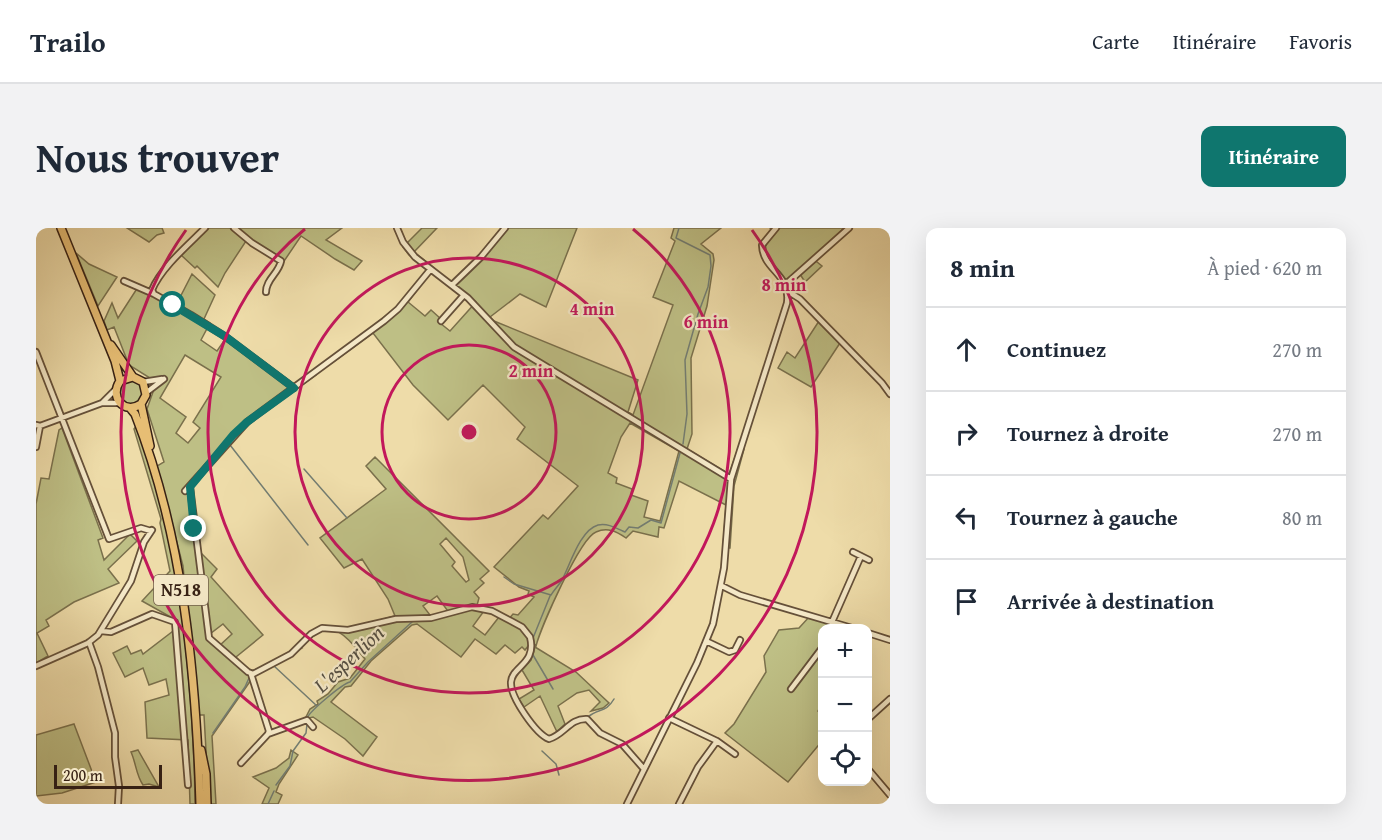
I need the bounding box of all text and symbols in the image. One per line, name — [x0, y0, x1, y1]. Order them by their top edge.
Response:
text: Trailo — [30, 21, 106, 62]
text: Carte — [1092, 26, 1139, 57]
text: Itinéraire — [1172, 26, 1256, 57]
text: Favoris — [1289, 26, 1352, 57]
text: Nous trouver — [36, 126, 279, 187]
button: Itinéraire — [1201, 126, 1346, 187]
text: 8 min — [950, 248, 1015, 287]
text: À pied · 620 m — [1207, 253, 1322, 282]
text: 8 min — [762, 271, 807, 298]
route start — [159, 291, 185, 317]
text: 4 min — [570, 295, 615, 322]
text: 6 min — [684, 308, 729, 335]
icon: ahead — [950, 333, 983, 366]
text: Continuez — [1007, 333, 1106, 365]
text: 270 m — [1272, 335, 1322, 364]
text: 2 min — [509, 357, 554, 384]
icon: right — [950, 417, 983, 450]
text: Tournez à droite — [1007, 417, 1169, 449]
text: 270 m — [1272, 419, 1322, 448]
centre of rings — [459, 422, 479, 442]
icon: left — [950, 501, 983, 534]
text: Tournez à gauche — [1007, 501, 1178, 533]
text: 80 m — [1282, 503, 1322, 532]
route end — [180, 515, 206, 541]
road number: N518 — [154, 575, 208, 605]
icon: arrive — [950, 585, 983, 618]
text: Arrivée à destination — [1007, 585, 1214, 617]
water label: L'esperlion — [306, 617, 391, 700]
map controls — [818, 624, 872, 786]
button: + — [818, 624, 872, 678]
button: − — [818, 678, 872, 732]
button: locate — [818, 732, 872, 786]
scale bar — [54, 762, 162, 790]
text: 200 m — [63, 763, 103, 787]

